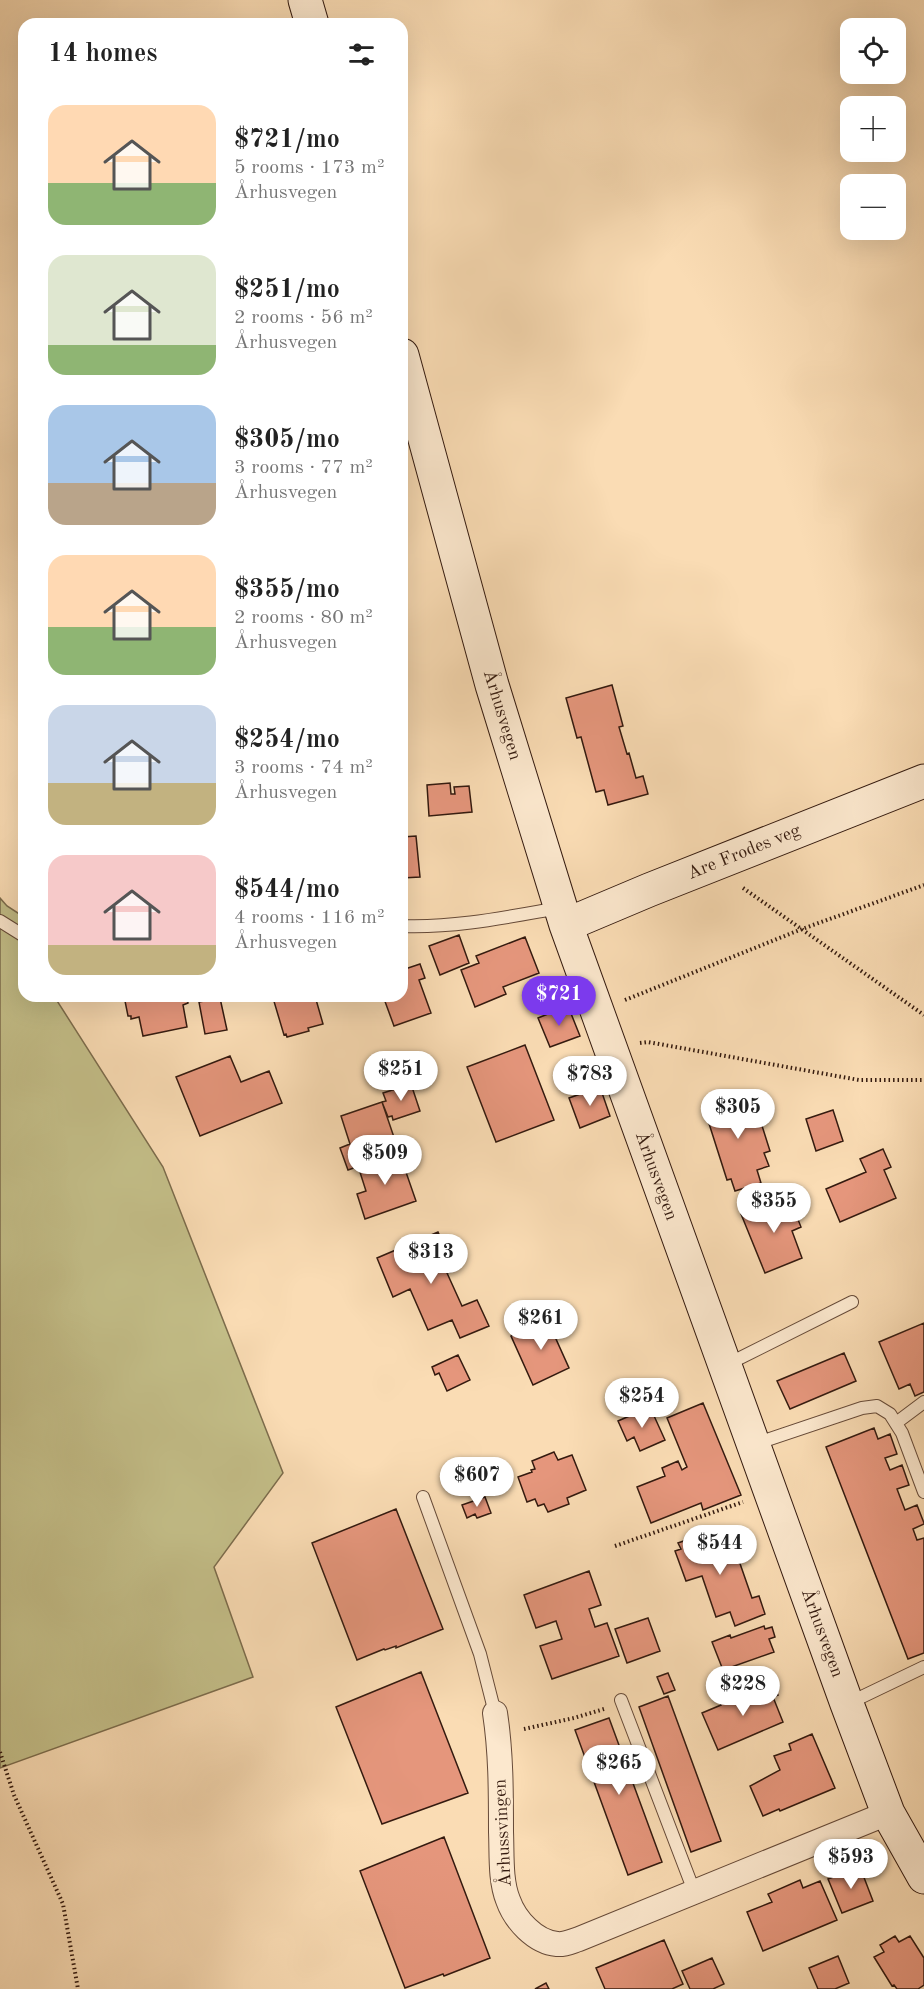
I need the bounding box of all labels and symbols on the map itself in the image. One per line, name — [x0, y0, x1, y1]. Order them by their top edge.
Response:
street label: Århusvegen — [480, 666, 529, 762]
street label: Are Frodes veg — [685, 821, 803, 883]
pin: $721 — [523, 976, 595, 1027]
pin: $251 — [365, 1051, 437, 1102]
pin: $783 — [554, 1056, 626, 1107]
pin: $305 — [702, 1089, 774, 1140]
street label: Århusvegen — [632, 1128, 685, 1223]
pin: $509 — [349, 1135, 421, 1186]
pin: $355 — [738, 1183, 810, 1234]
pin: $313 — [395, 1234, 467, 1285]
pin: $261 — [505, 1300, 577, 1351]
pin: $254 — [606, 1378, 678, 1429]
pin: $607 — [441, 1457, 513, 1508]
pin: $544 — [684, 1525, 756, 1576]
street label: Århusvegen — [798, 1585, 851, 1680]
pin: $228 — [707, 1666, 779, 1717]
pin: $265 — [583, 1745, 655, 1796]
street label: Århussvingen — [486, 1778, 515, 1888]
pin: $593 — [815, 1839, 887, 1890]

